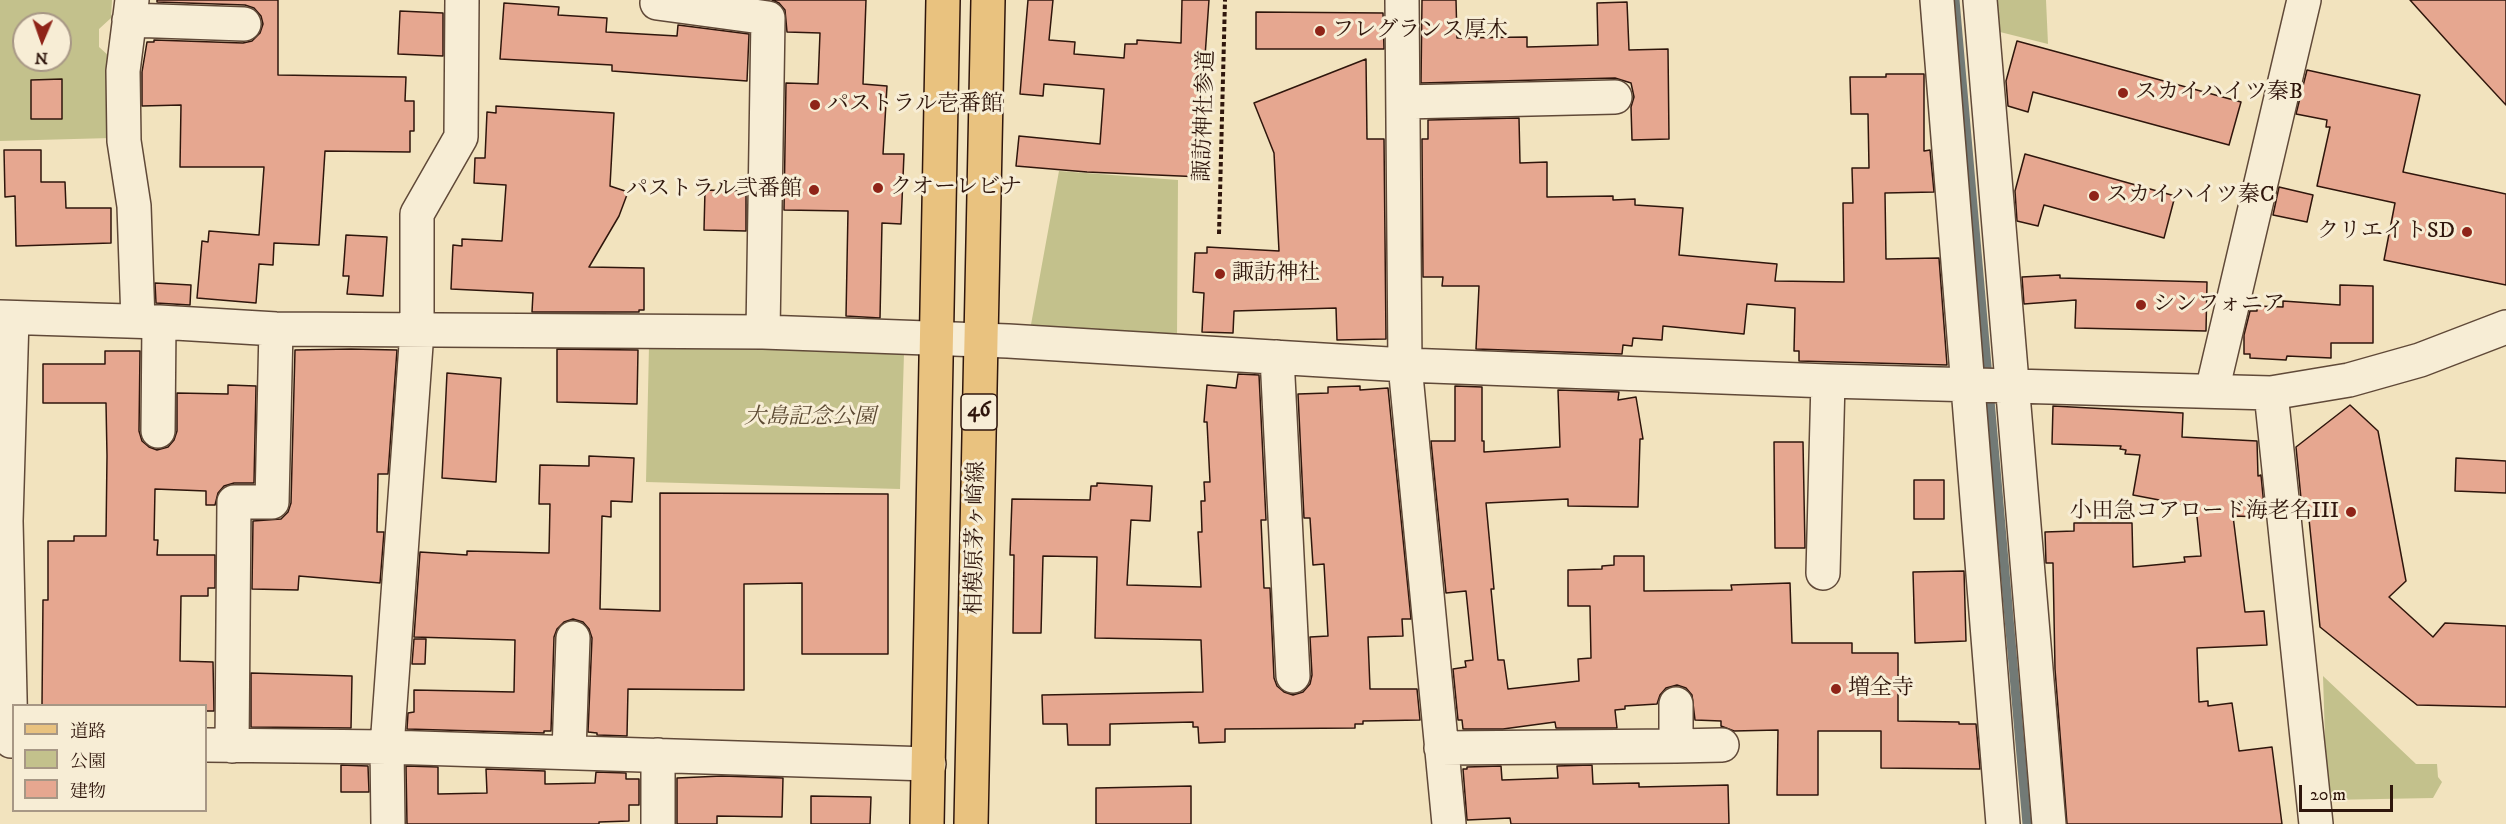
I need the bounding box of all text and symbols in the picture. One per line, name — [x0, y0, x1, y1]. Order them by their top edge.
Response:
north arrow — [12, 12, 72, 72]
place label: フレグランス厚木 — [1332, 18, 1508, 44]
marker: フレグランス厚木 — [1313, 24, 1327, 38]
text: N — [35, 48, 48, 68]
street label: 諏訪神社参道 — [1191, 50, 1221, 182]
place label: スカイハイツ秦B — [2135, 80, 2303, 106]
marker: スカイハイツ秦B — [2116, 86, 2130, 100]
place label: パストラル壱番館 — [827, 92, 1003, 118]
marker: パストラル壱番館 — [808, 98, 822, 112]
place label: クオーレビナ — [890, 175, 1022, 201]
place label: パストラル弐番館 — [626, 177, 802, 203]
marker: クオーレビナ — [871, 181, 885, 195]
marker: パストラル弐番館 — [807, 183, 821, 197]
place label: スカイハイツ秦C — [2106, 183, 2275, 209]
marker: スカイハイツ秦C — [2087, 189, 2101, 203]
place label: クリエイトSD — [2317, 219, 2455, 245]
marker: クリエイトSD — [2460, 225, 2474, 239]
place label: 諏訪神社 — [1232, 261, 1320, 287]
marker: 諏訪神社 — [1213, 267, 1227, 281]
place label: シンフォニア — [2153, 292, 2285, 318]
marker: シンフォニア — [2134, 298, 2148, 312]
road number: 46 — [961, 394, 997, 430]
park label: 大島記念公園 — [744, 405, 876, 431]
street label: 相模原茅ヶ崎線 — [962, 461, 992, 615]
place label: 小田急コアロード海老名III — [2070, 499, 2339, 525]
marker: 小田急コアロード海老名III — [2344, 505, 2358, 519]
place label: 増全寺 — [1848, 676, 1914, 702]
marker: 増全寺 — [1829, 682, 1843, 696]
legend — [12, 704, 207, 812]
text: 道路 — [70, 721, 106, 743]
text: 公園 — [70, 751, 106, 773]
scale bar — [2302, 773, 2396, 811]
text: 建物 — [70, 781, 106, 803]
text: 20 m — [2310, 784, 2346, 806]

